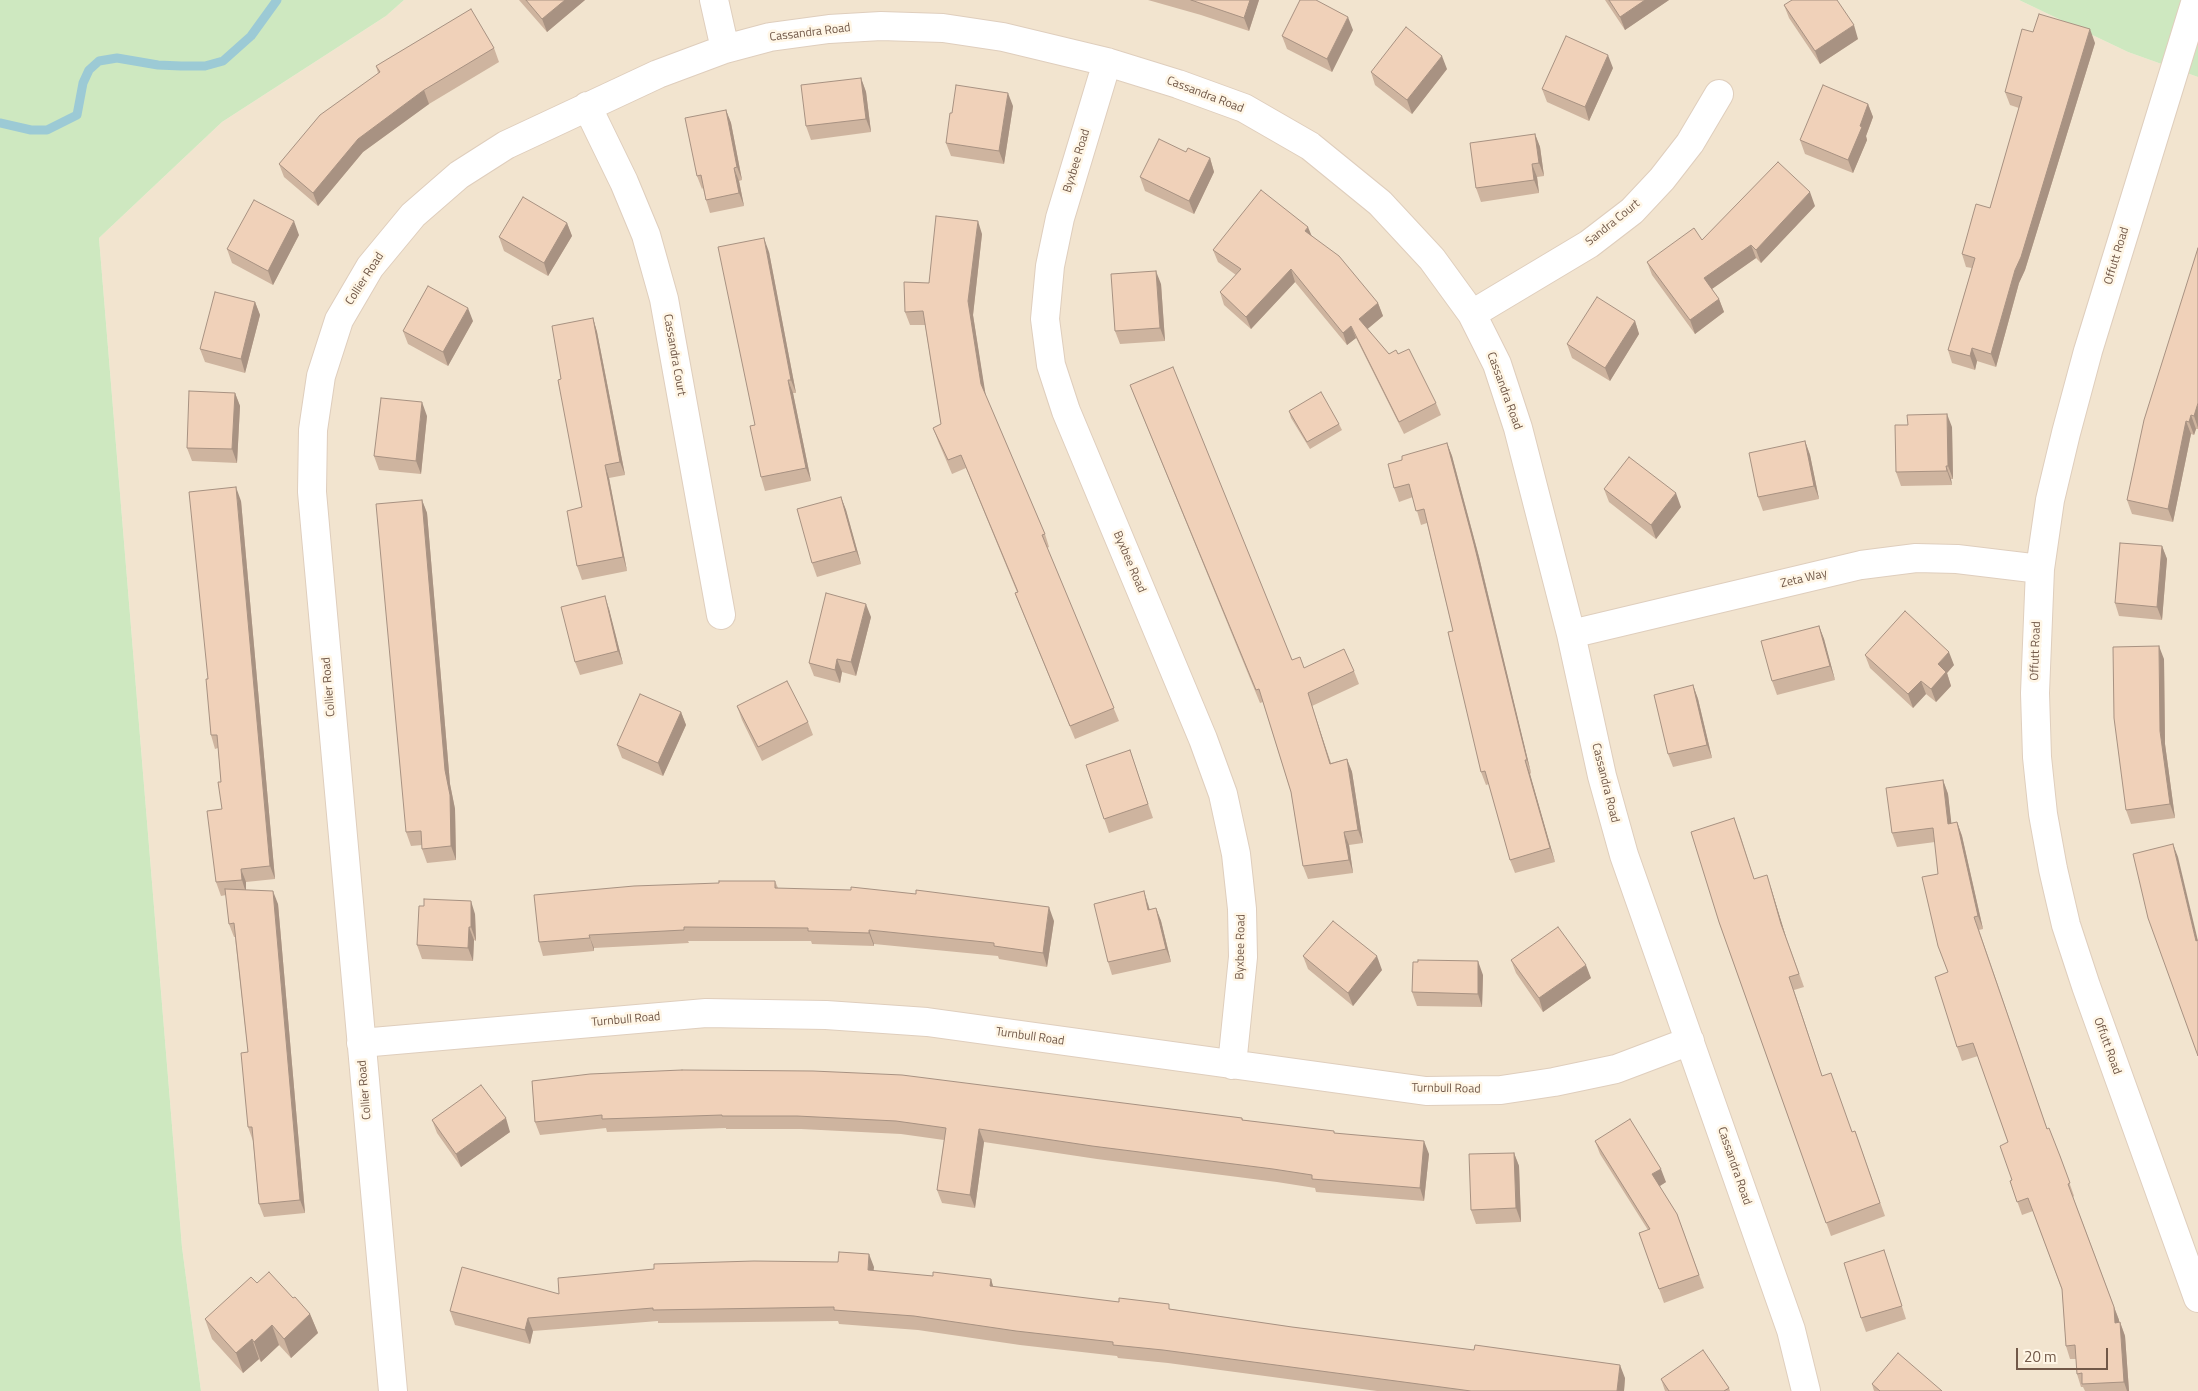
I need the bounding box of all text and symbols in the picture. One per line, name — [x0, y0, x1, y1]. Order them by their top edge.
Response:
street label: Cassandra Road — [769, 21, 851, 45]
street label: Cassandra Road — [1164, 74, 1246, 116]
street label: Byxbee Road — [1061, 128, 1093, 194]
street label: Sandra Court — [1583, 197, 1643, 249]
street label: Offutt Road — [2101, 226, 2133, 286]
street label: Collier Road — [343, 250, 387, 308]
street label: Cassandra Court — [660, 313, 688, 397]
street label: Cassandra Road — [1483, 350, 1525, 432]
street label: Byxbee Road — [1110, 529, 1148, 595]
street label: Zeta Way — [1779, 567, 1829, 591]
street label: Offutt Road — [2028, 621, 2044, 681]
street label: Collier Road — [319, 657, 339, 717]
street label: Cassandra Road — [1588, 742, 1622, 824]
street label: Byxbee Road — [1233, 914, 1249, 980]
street label: Turnbull Road — [591, 1010, 661, 1030]
street label: Offutt Road — [2090, 1016, 2124, 1076]
street label: Turnbull Road — [995, 1025, 1065, 1049]
street label: Collier Road — [355, 1060, 375, 1120]
street label: Turnbull Road — [1411, 1081, 1481, 1097]
street label: Cassandra Road — [1714, 1125, 1754, 1207]
scale bar — [2018, 1338, 2110, 1370]
text: 20 m — [2024, 1345, 2057, 1368]

